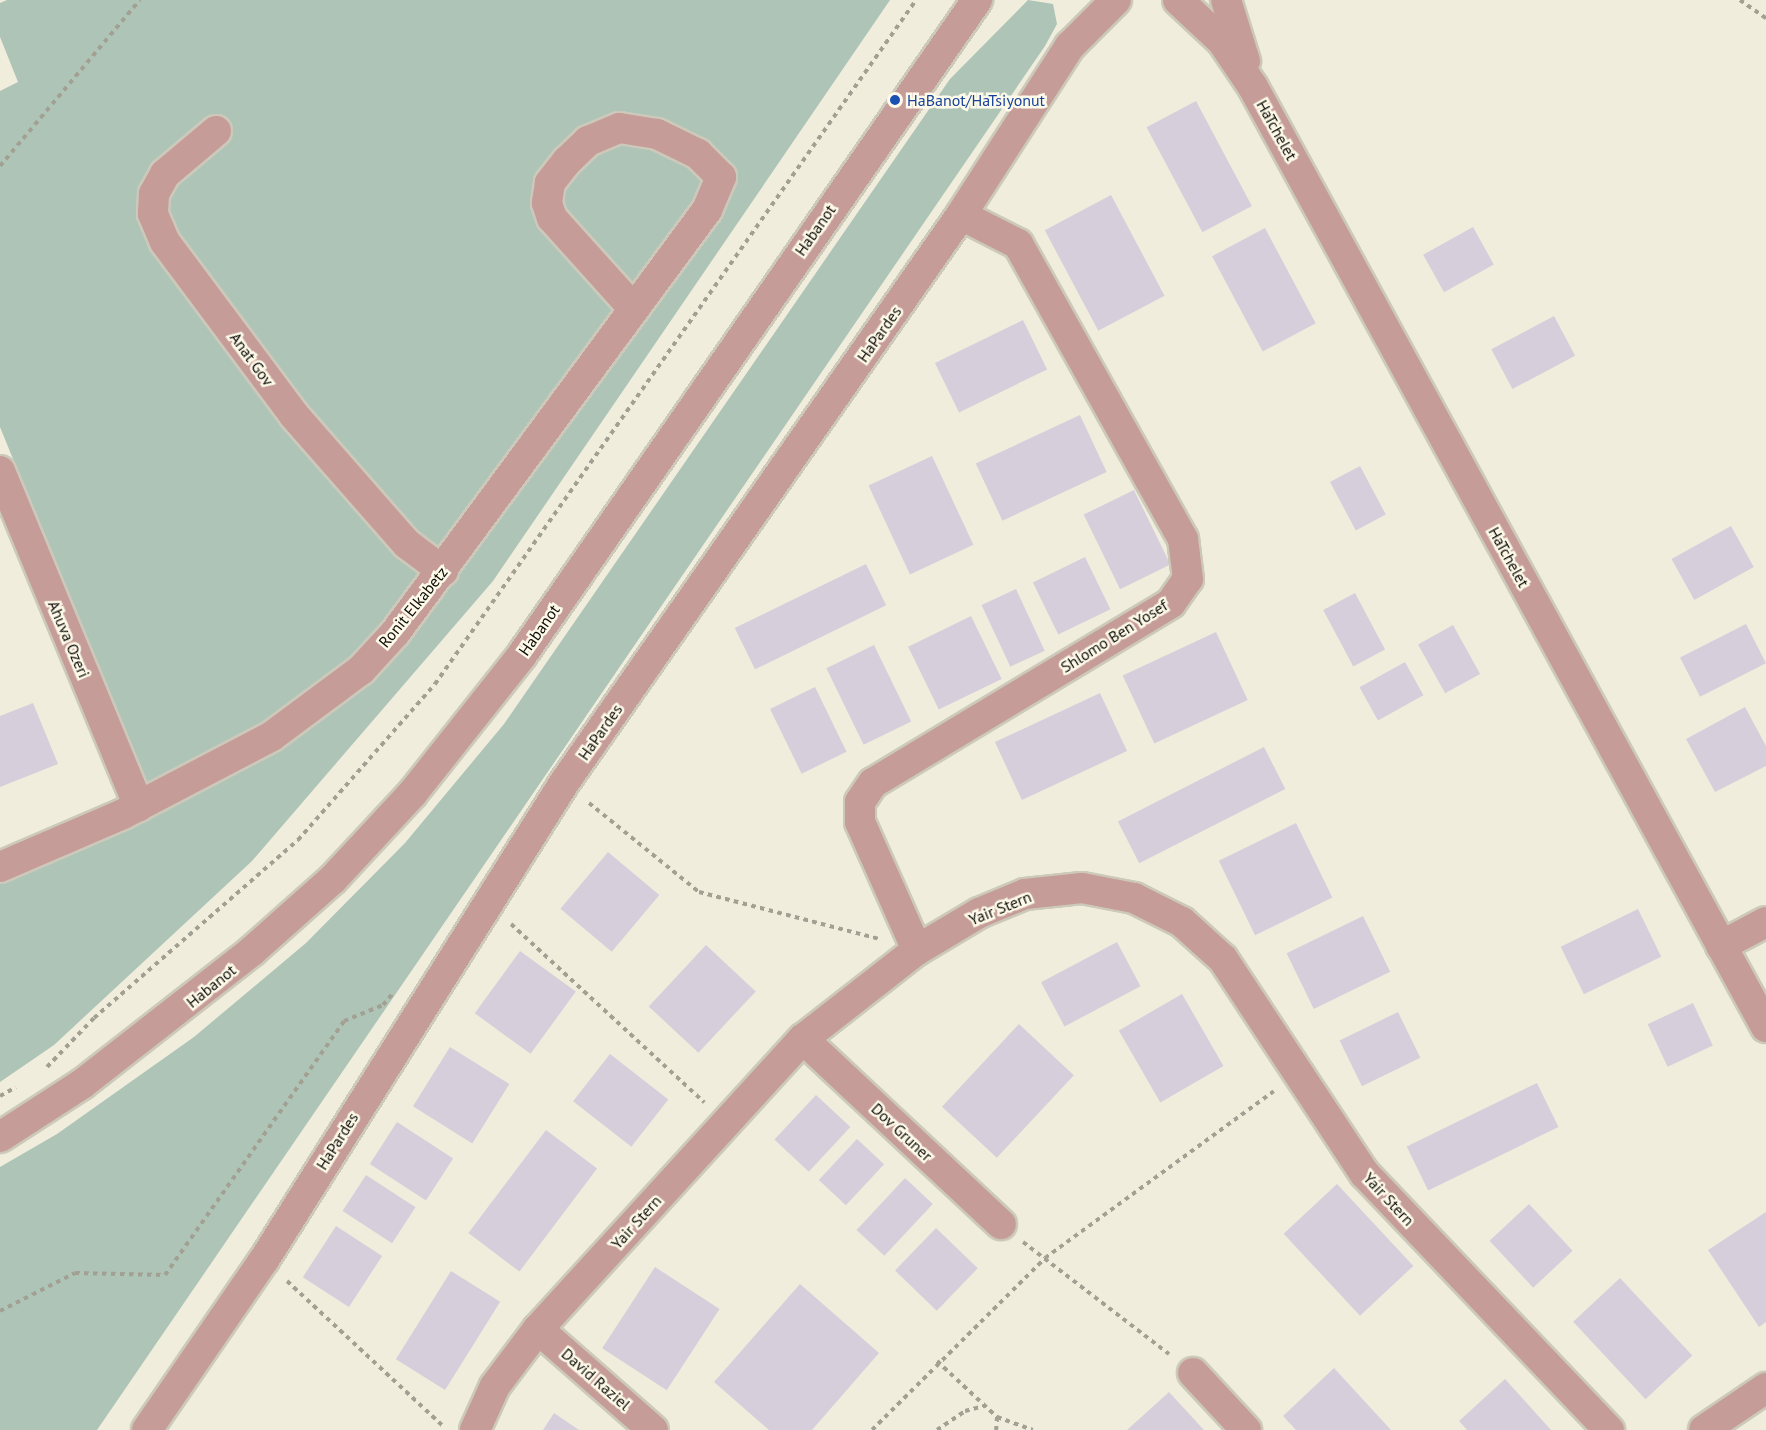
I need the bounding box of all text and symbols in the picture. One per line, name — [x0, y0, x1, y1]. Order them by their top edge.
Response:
place label: HaBanot/HaTsiyonut — [907, 90, 1045, 110]
marker: HaBanot/HaTsiyonut — [888, 93, 902, 107]
street label: HaTchelet — [1253, 97, 1301, 163]
street label: Habanot — [790, 201, 840, 259]
street label: HaPardes — [853, 302, 905, 366]
street label: Anat Gov — [226, 328, 278, 390]
street label: HaTchelet — [1485, 524, 1533, 590]
street label: Ronit Elkabetz — [375, 563, 451, 651]
street label: Shlomo Ben Yosef — [1057, 595, 1171, 677]
street label: Ahuva Ozeri — [44, 598, 94, 680]
street label: Habanot — [514, 601, 564, 659]
street label: HaPardes — [574, 700, 626, 764]
street label: Yair Stern — [966, 887, 1034, 929]
street label: Habanot — [182, 960, 240, 1012]
street label: Dov Gruner — [867, 1099, 937, 1165]
street label: HaPardes — [312, 1109, 362, 1173]
street label: Yair Stern — [1360, 1168, 1418, 1230]
street label: Yair Stern — [607, 1191, 665, 1253]
street label: David Raziel — [558, 1344, 634, 1414]

